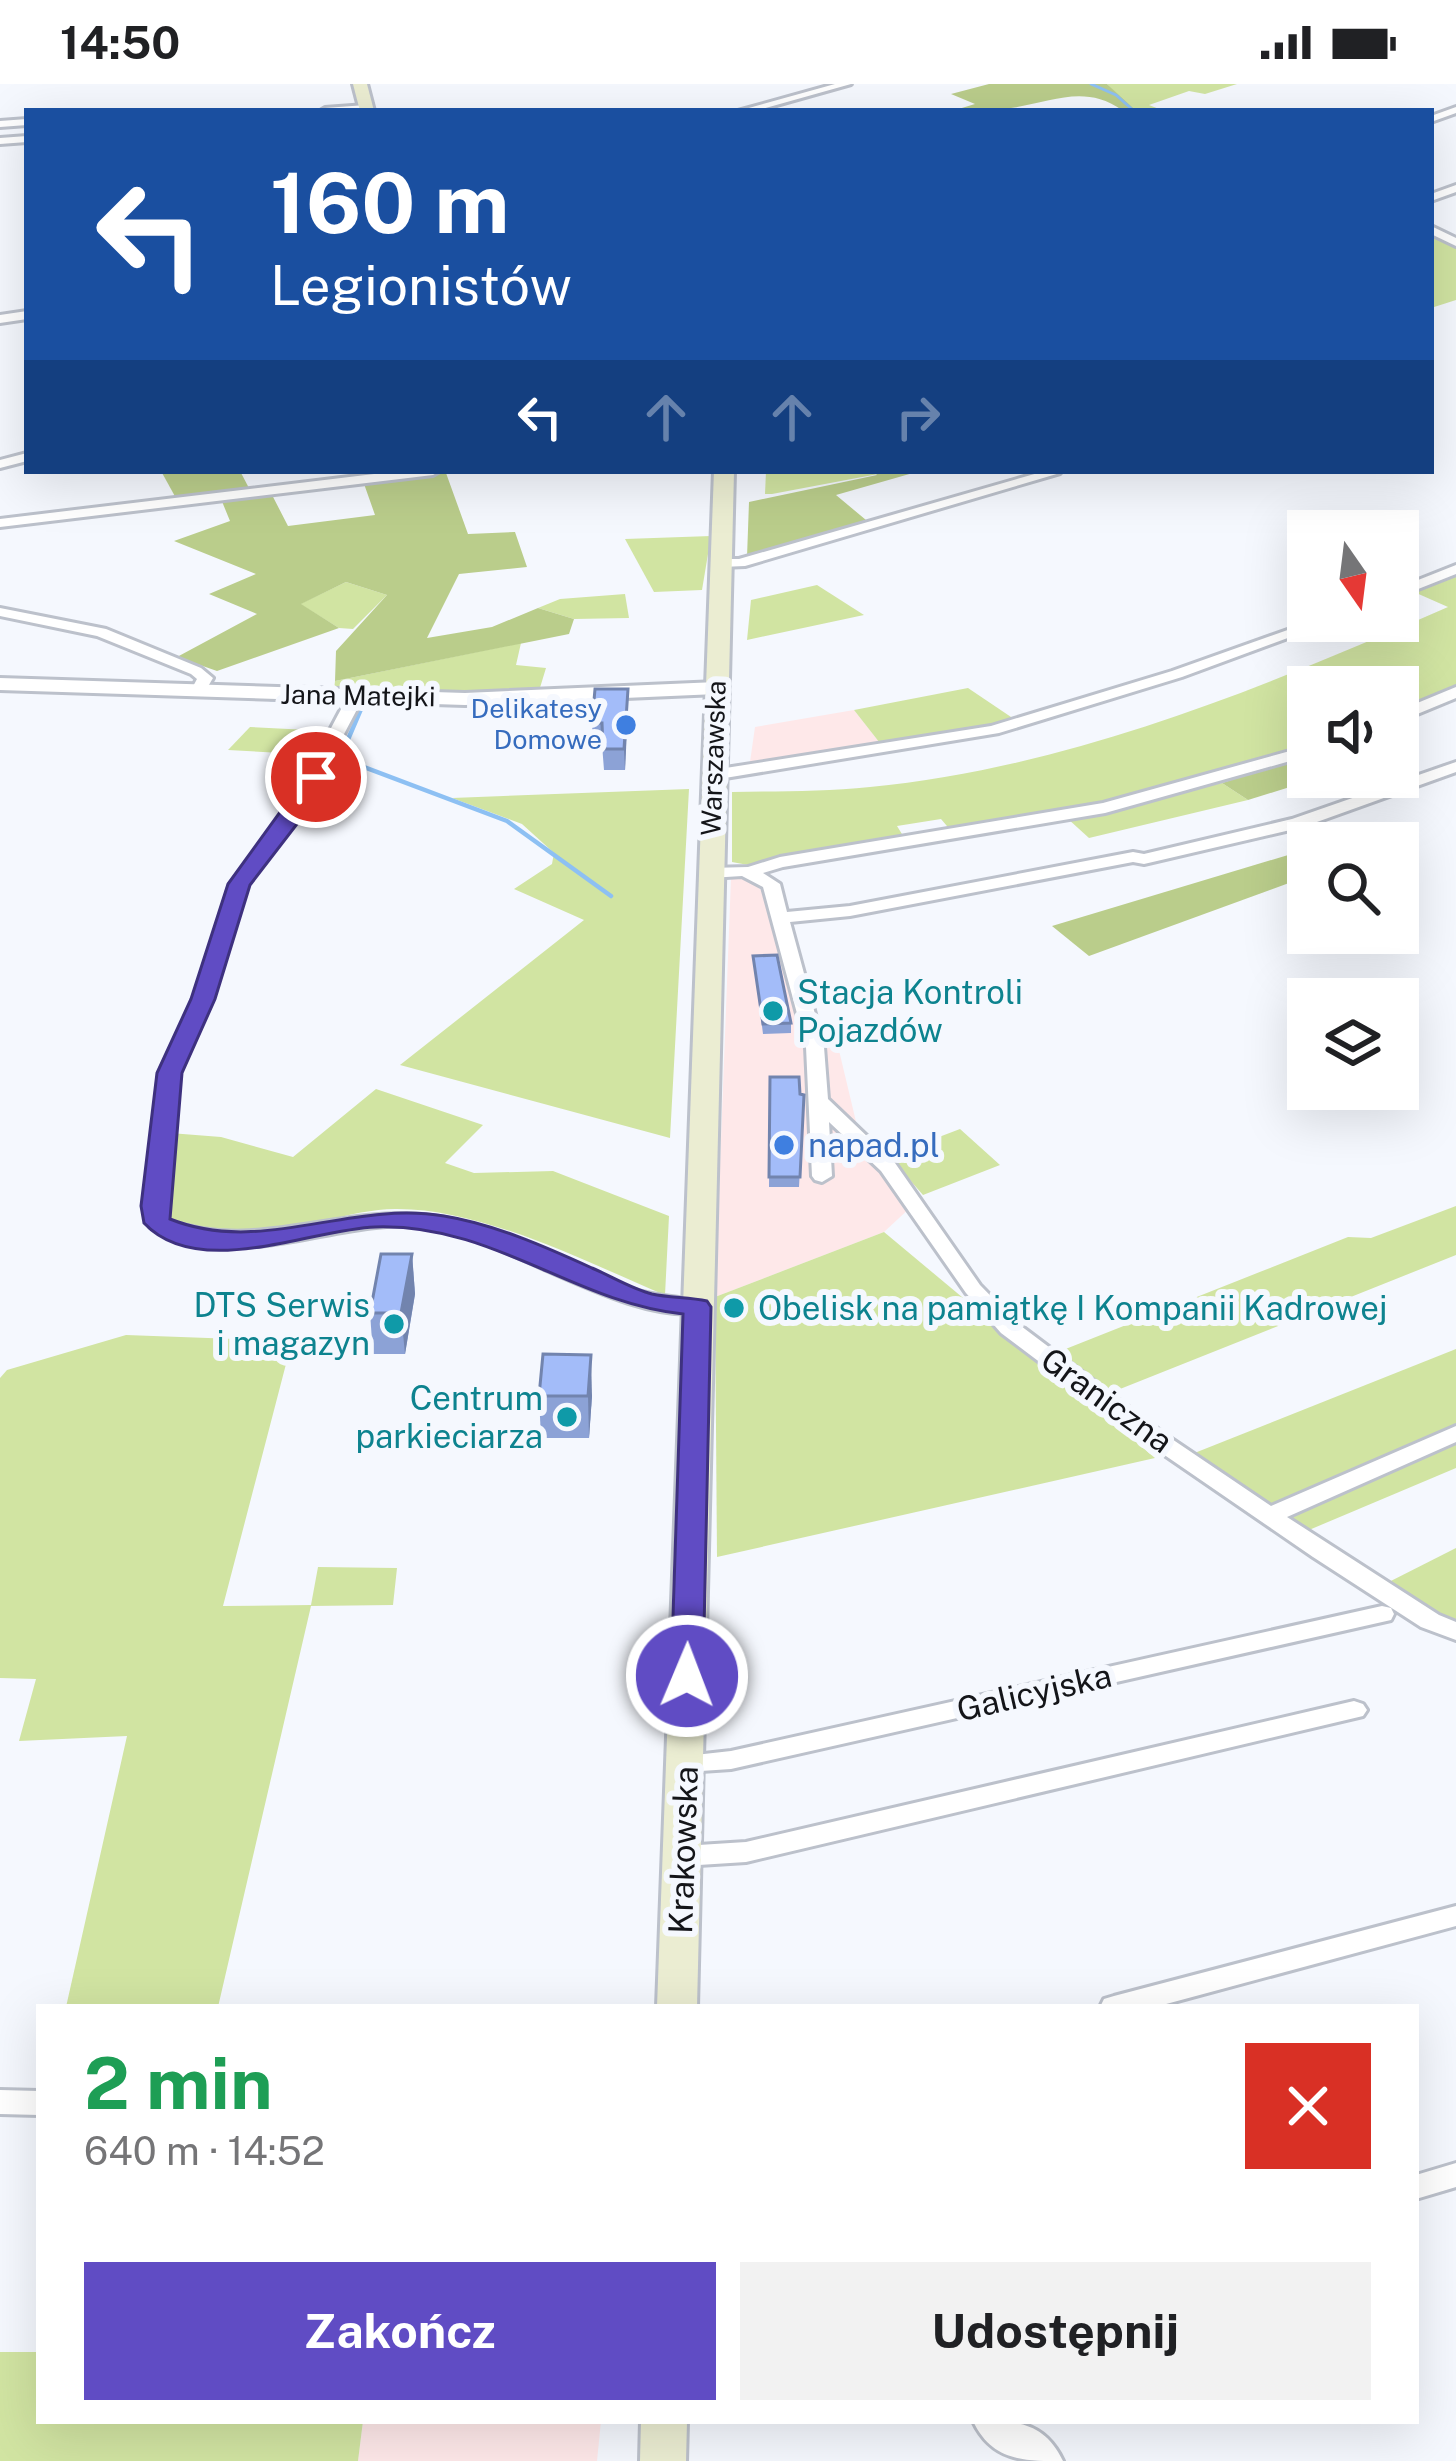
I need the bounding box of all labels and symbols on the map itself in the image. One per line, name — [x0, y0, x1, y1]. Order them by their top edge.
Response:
north arrow — [1287, 510, 1419, 642]
street label: Jana Matejki — [280, 678, 436, 712]
street label: Warszawska — [694, 680, 732, 836]
place label: Delikatesy Domowe — [471, 692, 602, 755]
marker: Delikatesy Domowe — [613, 712, 639, 738]
pin — [265, 726, 367, 828]
place label: Stacja Kontroli Pojazdów — [797, 973, 1023, 1049]
marker: Stacja Kontroli Pojazdów — [760, 998, 786, 1024]
place label: napad.pl — [808, 1126, 940, 1164]
marker: napad.pl — [771, 1132, 797, 1158]
place label: DTS Serwis i magazyn — [193, 1286, 370, 1362]
place label: Obelisk na pamiątkę I Kompanii Kadrowej — [758, 1289, 1388, 1327]
marker: Obelisk na pamiątkę I Kompanii Kadrowej — [721, 1295, 747, 1321]
marker: DTS Serwis i magazyn — [381, 1311, 407, 1337]
street label: Graniczna — [1034, 1340, 1180, 1460]
place label: Centrum parkieciarza — [355, 1379, 543, 1455]
marker: Centrum parkieciarza — [554, 1404, 580, 1430]
position arrow — [624, 1613, 750, 1739]
street label: Galicyjska — [953, 1656, 1115, 1728]
street label: Krakowska — [661, 1766, 705, 1934]

